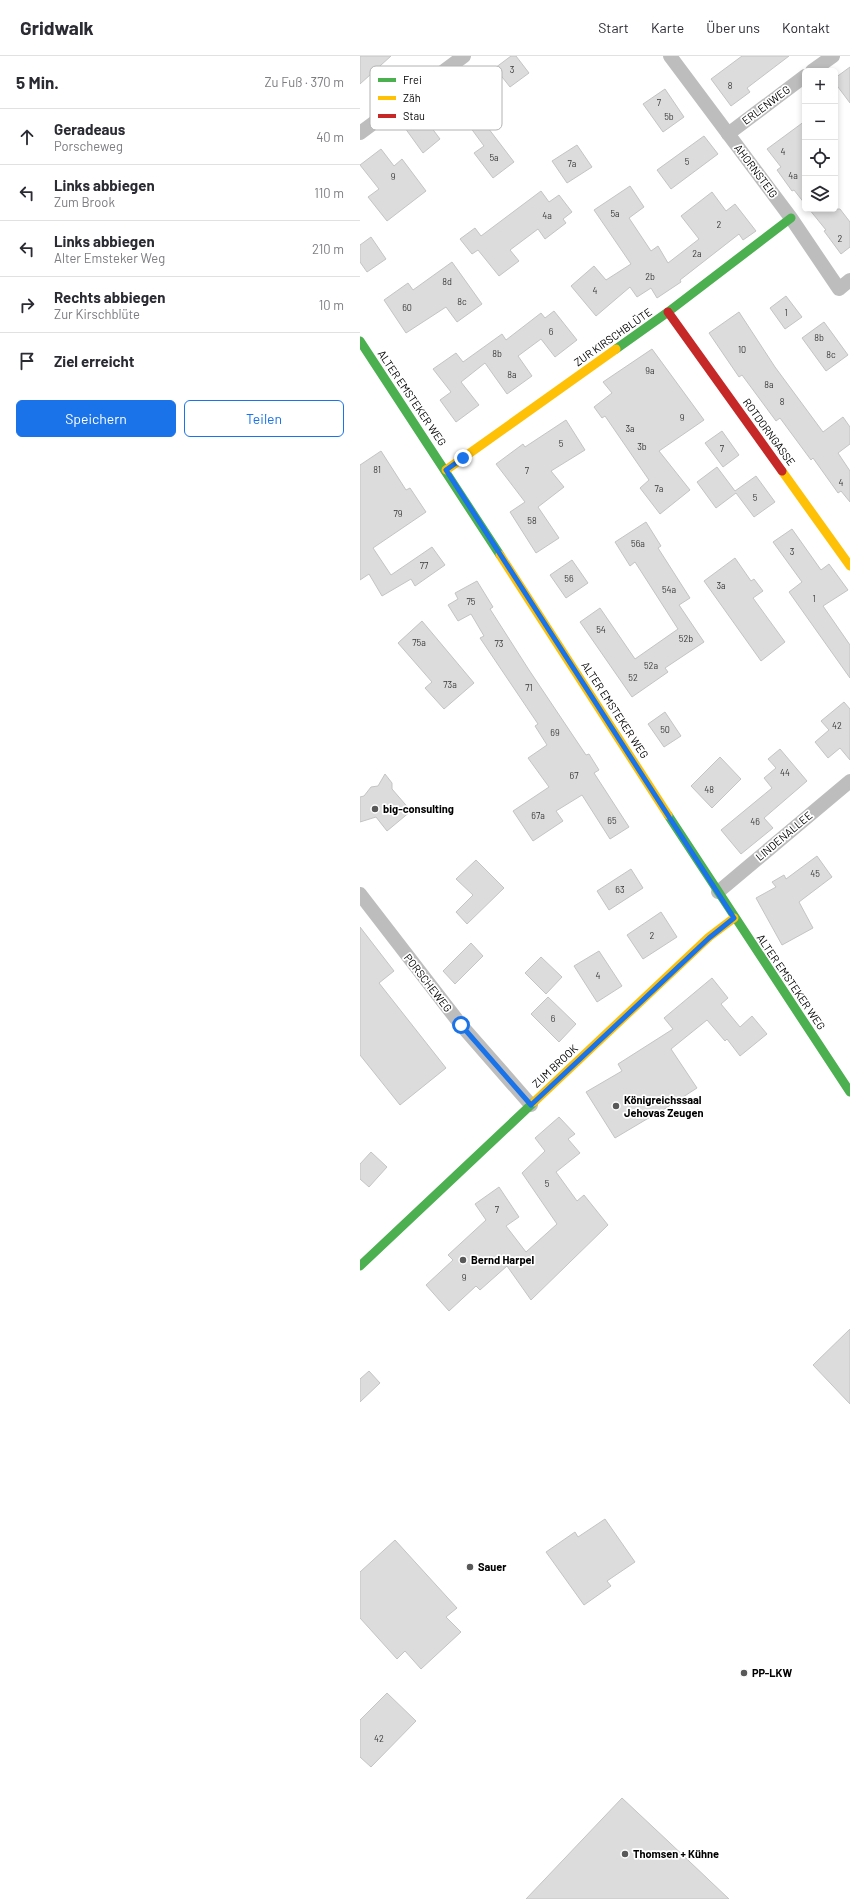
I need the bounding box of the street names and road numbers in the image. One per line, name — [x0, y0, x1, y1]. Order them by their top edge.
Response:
street label: ERLENWEG — [739, 82, 792, 127]
street label: AHORNSTEIG — [732, 141, 781, 200]
street label: ZUR KIRSCHBLÜTE — [571, 304, 654, 368]
street label: ALTER EMSTEKER WEG — [376, 347, 449, 448]
street label: ROTDORNGASSE — [741, 396, 798, 468]
street label: ALTER EMSTEKER WEG — [579, 659, 652, 760]
street label: LINDENALLEE — [753, 808, 815, 863]
street label: ALTER EMSTEKER WEG — [755, 931, 828, 1032]
street label: PORSCHEWEG — [402, 951, 455, 1014]
street label: ZUM BROOK — [529, 1041, 580, 1090]

